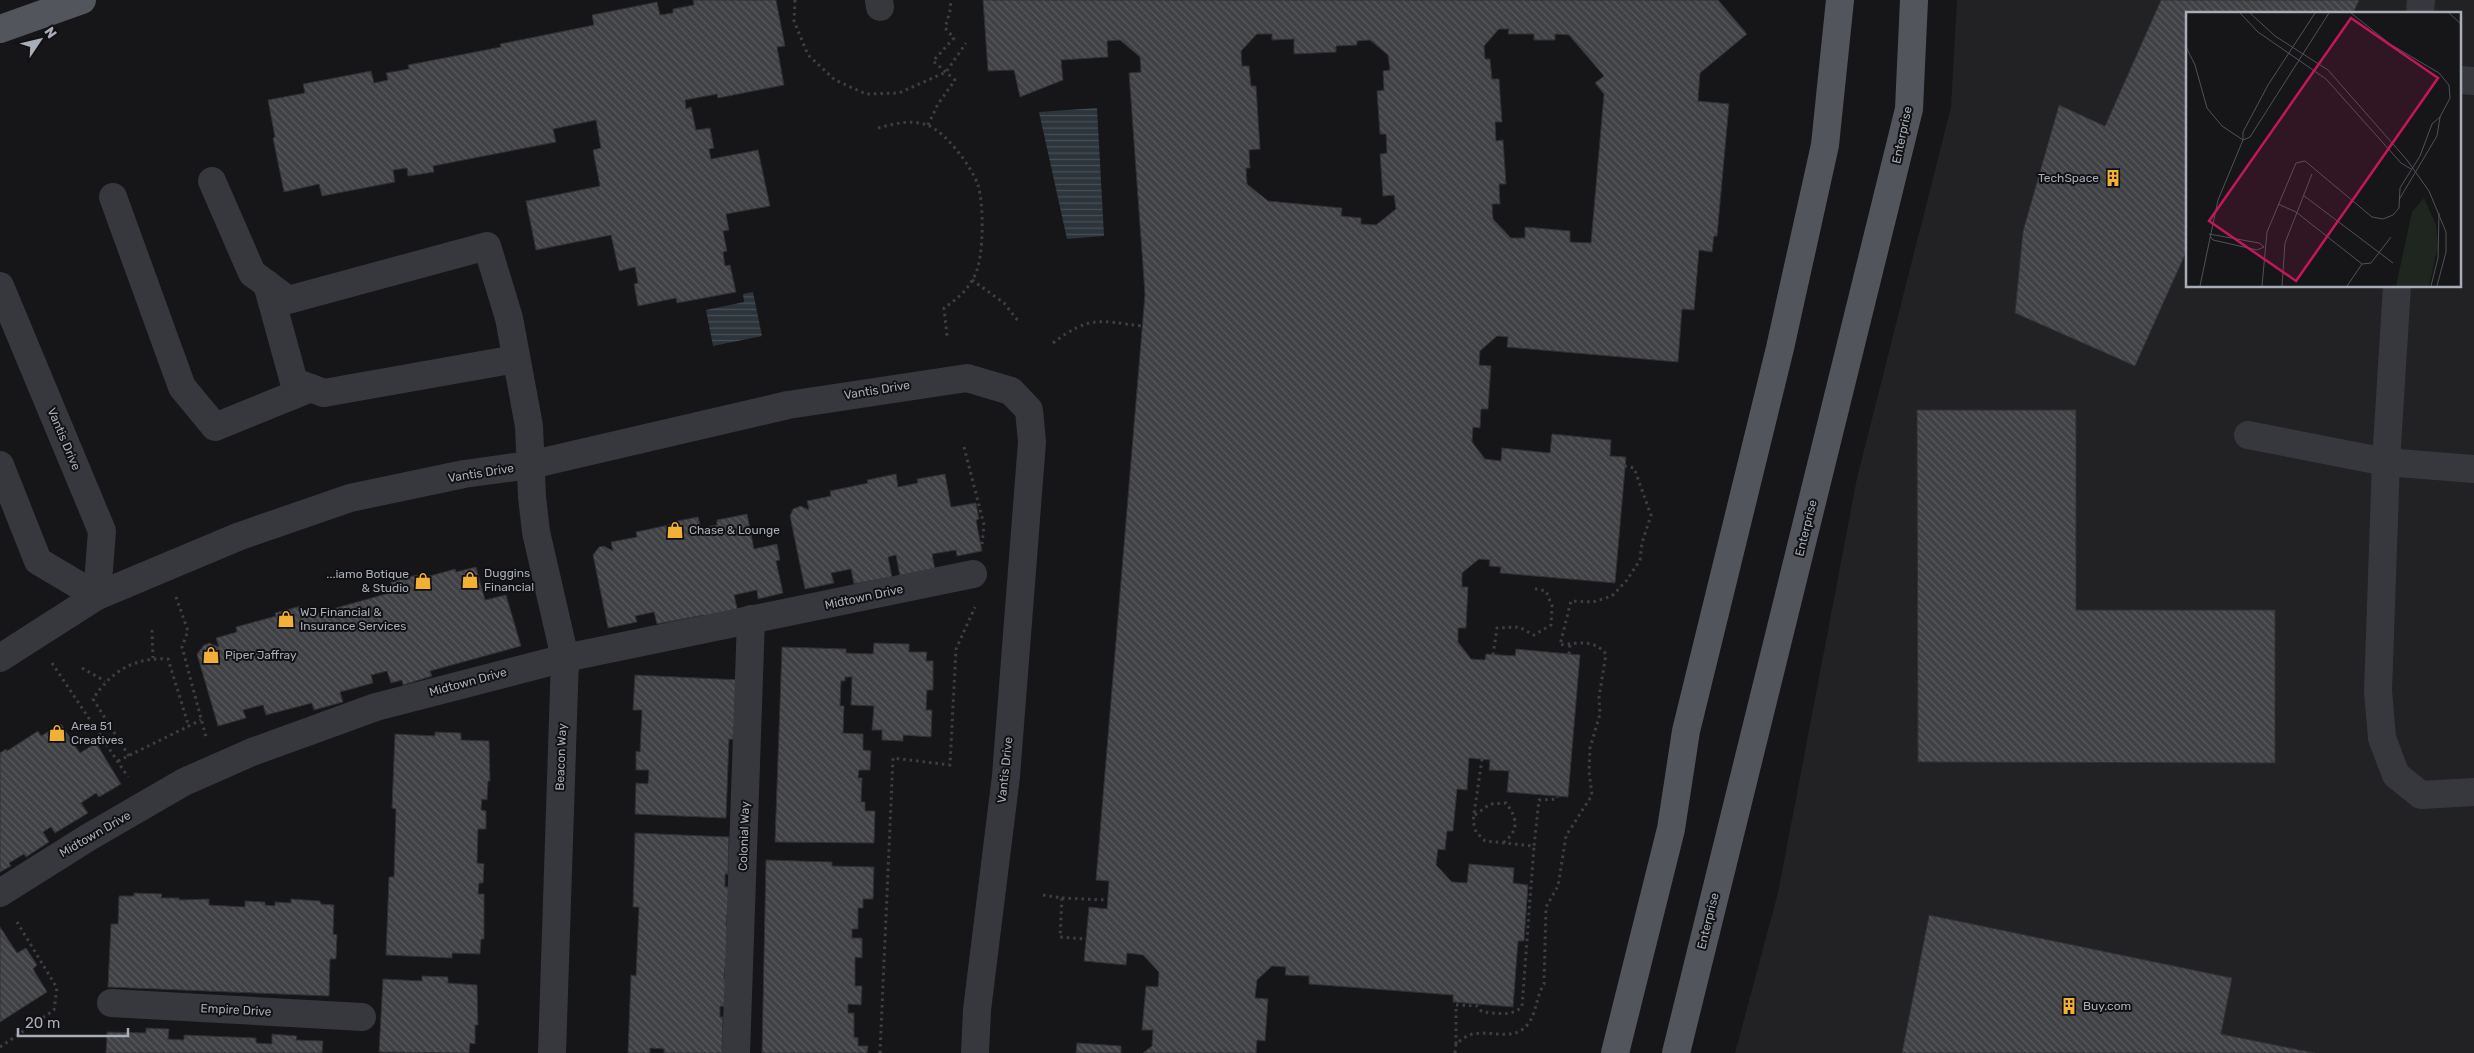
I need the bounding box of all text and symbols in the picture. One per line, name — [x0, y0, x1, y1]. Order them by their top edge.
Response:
inset map — [2186, 12, 2462, 288]
north arrow — [15, 15, 65, 65]
text: N — [40, 24, 60, 42]
street label: Enterprise — [1889, 105, 1915, 165]
building icon: TechSpace — [2103, 168, 2123, 188]
place label: TechSpace — [2038, 171, 2099, 185]
street label: Vantis Drive — [843, 378, 911, 402]
street label: Vantis Drive — [45, 406, 84, 473]
street label: Vantis Drive — [447, 461, 515, 485]
street label: Enterprise — [1792, 498, 1820, 558]
shop icon: Chase & Lounge — [665, 520, 685, 540]
place label: Chase & Lounge — [689, 523, 780, 537]
place label: Duggins Financial — [484, 566, 534, 594]
place label: ...iamo Botique & Studio — [326, 567, 409, 595]
shop icon: Duggins Financial — [460, 570, 480, 590]
shop icon: ...iamo Botique & Studio — [413, 571, 433, 591]
street label: Midtown Drive — [824, 582, 905, 612]
place label: WJ Financial & Insurance Services — [300, 605, 406, 633]
shop icon: WJ Financial & Insurance Services — [276, 609, 296, 629]
shop icon: Piper Jaffray — [201, 645, 221, 665]
place label: Piper Jaffray — [225, 648, 297, 662]
street label: Midtown Drive — [428, 665, 509, 699]
place label: Area 51 Creatives — [71, 719, 124, 747]
shop icon: Area 51 Creatives — [47, 723, 67, 743]
street label: Beacon Way — [553, 723, 569, 791]
street label: Vantis Drive — [995, 736, 1015, 804]
street label: Colonial Way — [736, 801, 752, 871]
street label: Midtown Drive — [57, 808, 133, 860]
street label: Enterprise — [1694, 891, 1722, 951]
building icon: Buy.com — [2059, 996, 2079, 1016]
place label: Buy.com — [2083, 999, 2131, 1013]
street label: Empire Drive — [200, 1001, 272, 1019]
scale bar — [18, 1006, 128, 1038]
text: 20 m — [25, 1014, 60, 1032]

